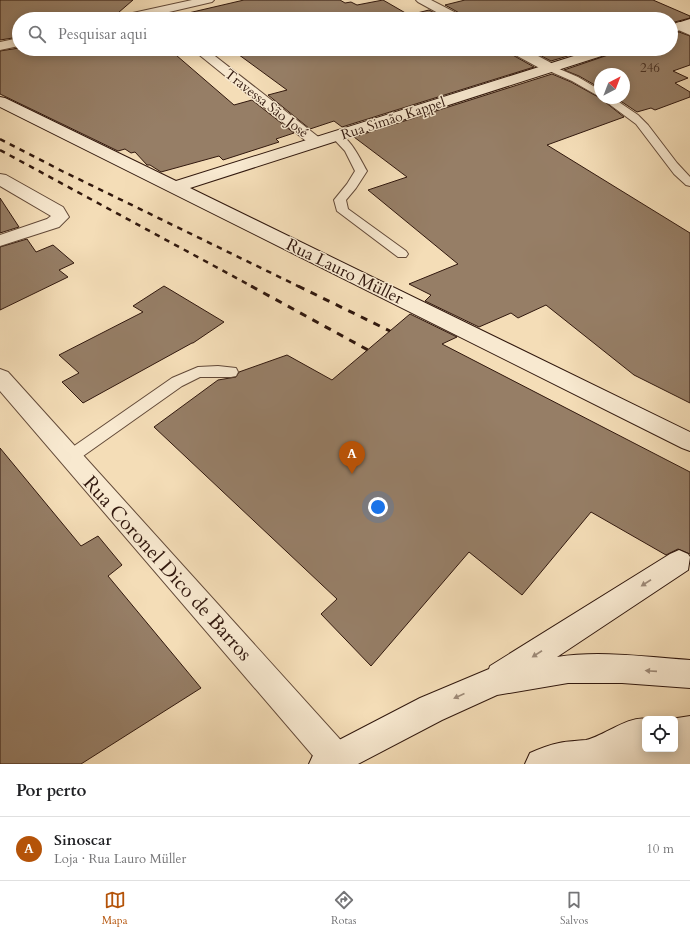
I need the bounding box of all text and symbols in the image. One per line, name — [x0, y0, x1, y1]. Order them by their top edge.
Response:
search box — [12, 12, 678, 56]
icon: search — [26, 23, 48, 45]
text: Pesquisar aqui — [58, 24, 147, 44]
house number: 246 — [640, 59, 660, 77]
street label: Travessa São José — [221, 65, 313, 142]
north arrow — [594, 68, 630, 104]
street label: Rua Simão Kappel — [339, 93, 448, 144]
street label: Rua Lauro Müller — [282, 233, 408, 310]
pin: A — [339, 441, 365, 474]
street label: Rua Coronel Dico de Barros — [77, 470, 258, 667]
your location — [368, 497, 388, 517]
one-way arrow — [640, 580, 652, 587]
one-way arrow — [531, 650, 542, 658]
one-way arrow — [645, 668, 657, 675]
one-way arrow — [453, 693, 465, 700]
map controls — [642, 716, 678, 752]
button: locate — [642, 716, 678, 752]
text: Por perto — [16, 779, 86, 802]
text: Sinoscar — [54, 830, 111, 850]
text: A — [24, 840, 34, 858]
text: 10 m — [646, 840, 674, 858]
text: Loja · Rua Lauro Müller — [54, 850, 186, 868]
tab: Mapa — [102, 889, 127, 928]
tab: Rotas — [331, 889, 356, 928]
tab: Salvos — [560, 889, 588, 928]

